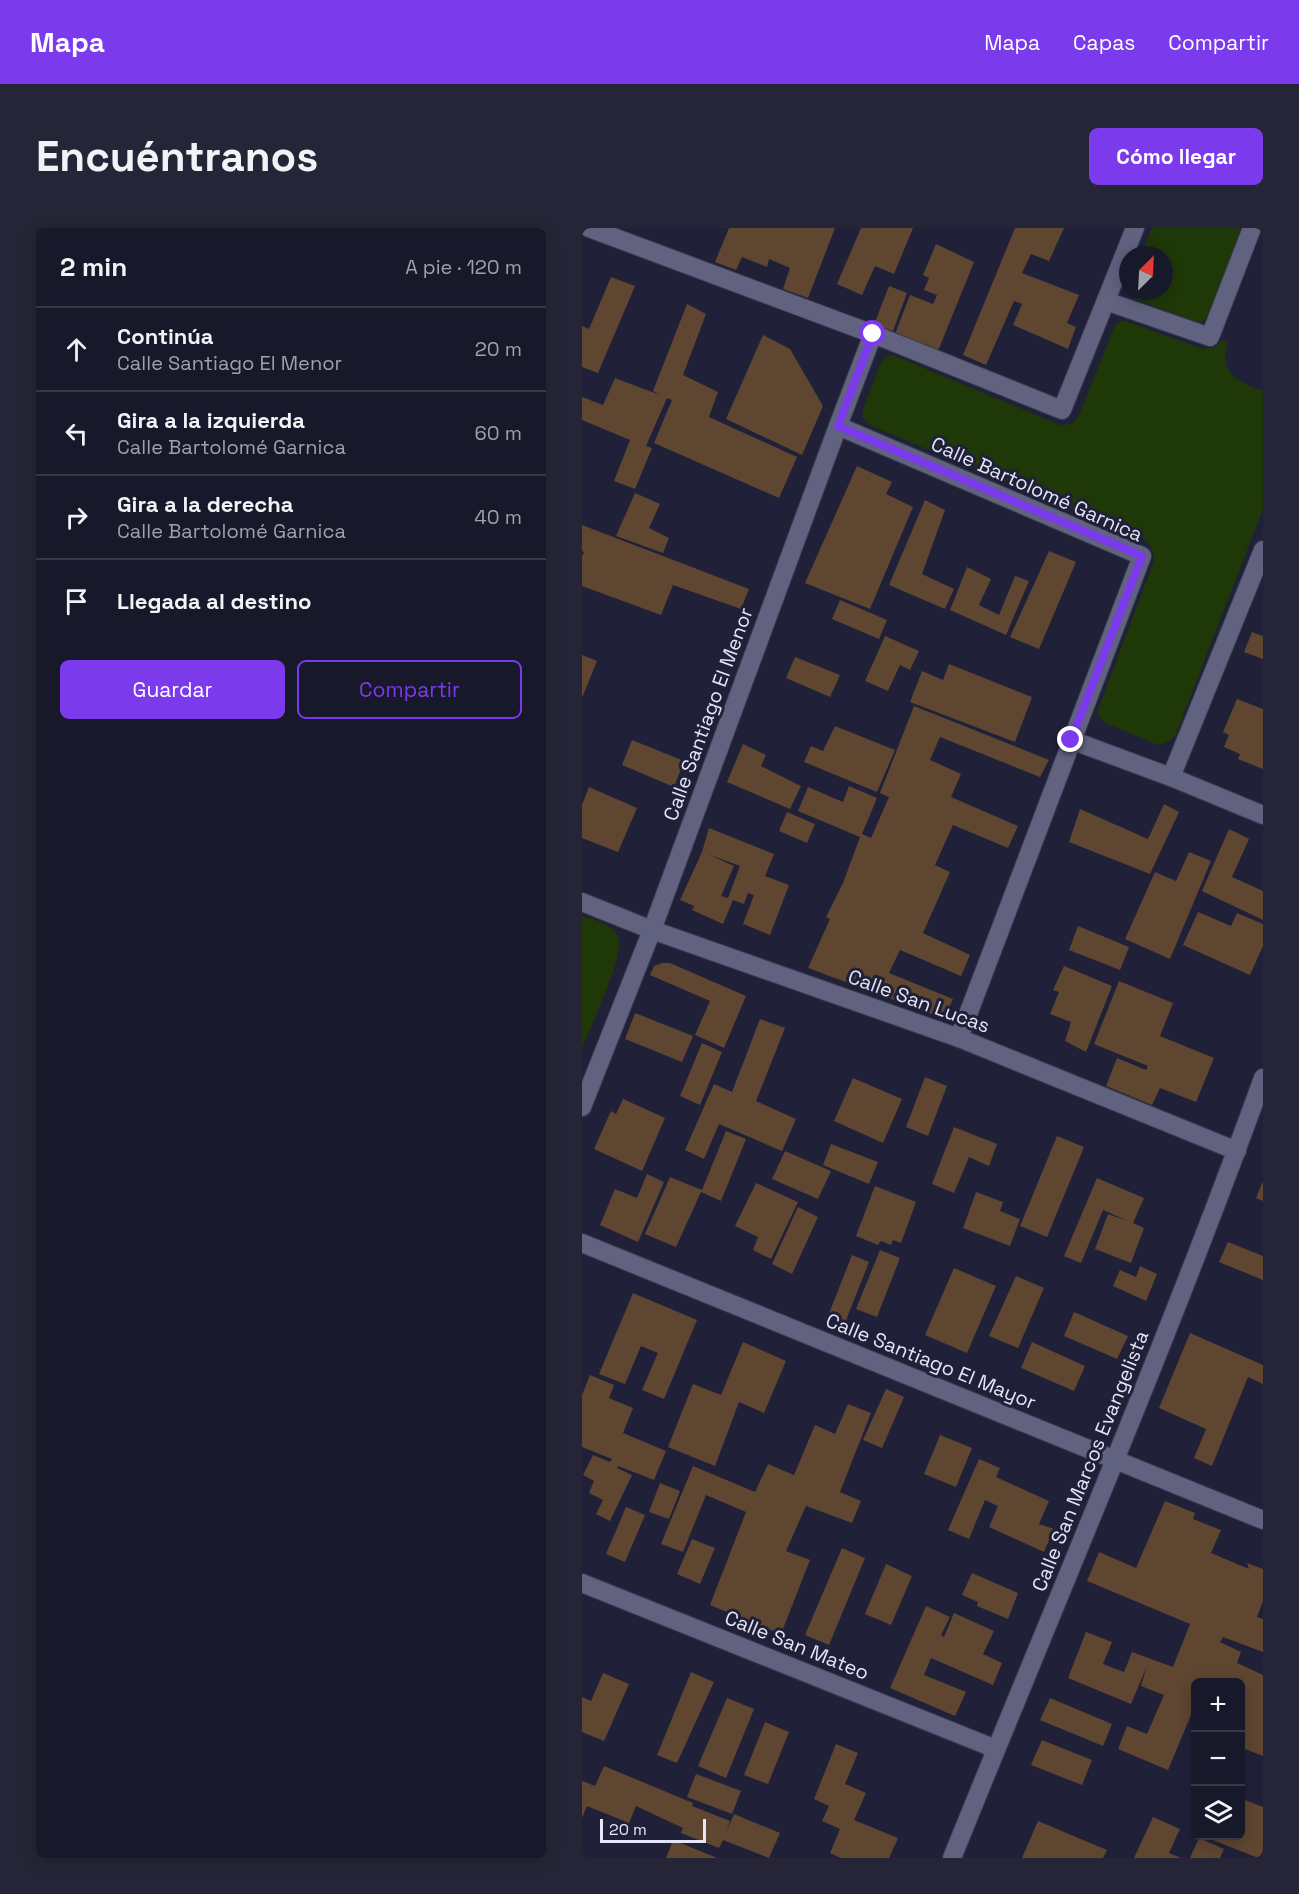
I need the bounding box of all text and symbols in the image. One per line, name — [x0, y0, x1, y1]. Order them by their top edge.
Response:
text: Mapa — [30, 24, 105, 60]
text: Mapa — [984, 29, 1040, 56]
text: Capas — [1073, 29, 1135, 56]
text: Compartir — [1168, 29, 1269, 56]
button: Cómo llegar — [1089, 128, 1263, 185]
text: Encuéntranos — [36, 130, 318, 183]
north arrow — [1119, 246, 1173, 300]
text: 2 min — [60, 250, 127, 284]
text: A pie · 120 m — [405, 254, 522, 280]
route start — [859, 320, 885, 346]
text: Continúa — [117, 322, 213, 350]
icon: ahead — [60, 333, 93, 366]
text: 20 m — [475, 336, 522, 362]
text: Calle Santiago El Menor — [117, 350, 342, 376]
text: Gira a la izquierda — [117, 406, 305, 434]
icon: left — [60, 417, 93, 450]
text: 60 m — [475, 420, 522, 446]
street label: Calle Bartolomé Garnica — [927, 431, 1147, 547]
text: Calle Bartolomé Garnica — [117, 434, 346, 460]
text: Gira a la derecha — [117, 490, 294, 518]
icon: right — [60, 501, 93, 534]
text: 40 m — [474, 504, 522, 530]
text: Calle Bartolomé Garnica — [117, 518, 346, 544]
icon: arrive — [60, 585, 93, 618]
text: Llegada al destino — [117, 587, 311, 615]
street label: Calle Santiago El Menor — [657, 604, 759, 824]
button: Guardar — [60, 660, 285, 719]
button: Compartir — [297, 660, 522, 719]
route end — [1057, 726, 1083, 752]
street label: Calle San Lucas — [844, 963, 994, 1039]
street label: Calle Santiago El Mayor — [822, 1307, 1040, 1415]
street label: Calle San Marcos Evangelista — [1026, 1327, 1154, 1595]
street label: Calle San Mateo — [721, 1604, 873, 1686]
map controls — [1191, 1678, 1245, 1840]
button: + — [1191, 1678, 1245, 1732]
button: − — [1191, 1732, 1245, 1786]
button: layers — [1191, 1786, 1245, 1840]
scale bar — [600, 1816, 706, 1844]
text: 20 m — [609, 1819, 647, 1840]

